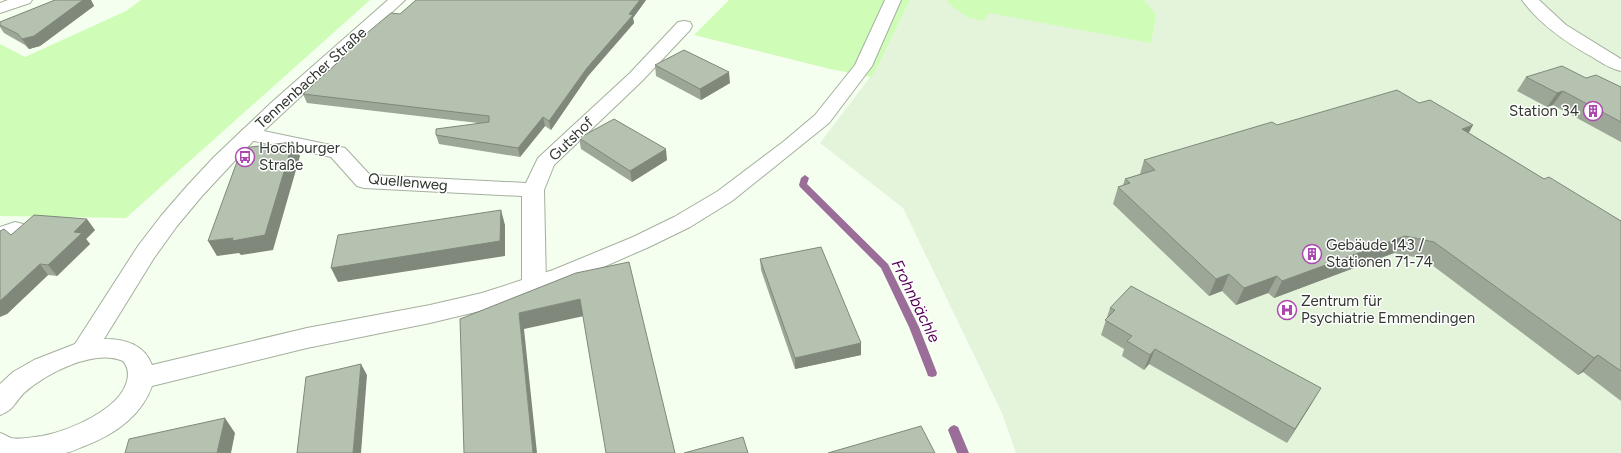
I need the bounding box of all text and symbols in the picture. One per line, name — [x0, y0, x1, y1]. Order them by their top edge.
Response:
street label: Tennenbacher Straße — [252, 23, 370, 133]
building icon: Station 34 — [1582, 100, 1604, 122]
place label: Station 34 — [1509, 102, 1579, 120]
street label: Gutshof — [545, 113, 597, 165]
place label: Hochburger Straße — [259, 139, 340, 174]
bus stop icon: Hochburger Straße — [234, 146, 256, 168]
street label: Quellenweg — [367, 170, 449, 194]
place label: Gebäude 143 / Stationen 71-74 — [1326, 236, 1433, 271]
building icon: Gebäude 143 / Stationen 71-74 — [1301, 243, 1323, 265]
water label: Frohnbächle — [888, 256, 944, 346]
place label: Zentrum für Psychiatrie Emmendingen — [1301, 292, 1475, 327]
hospital icon: Zentrum für Psychiatrie Emmendingen — [1276, 299, 1298, 321]

